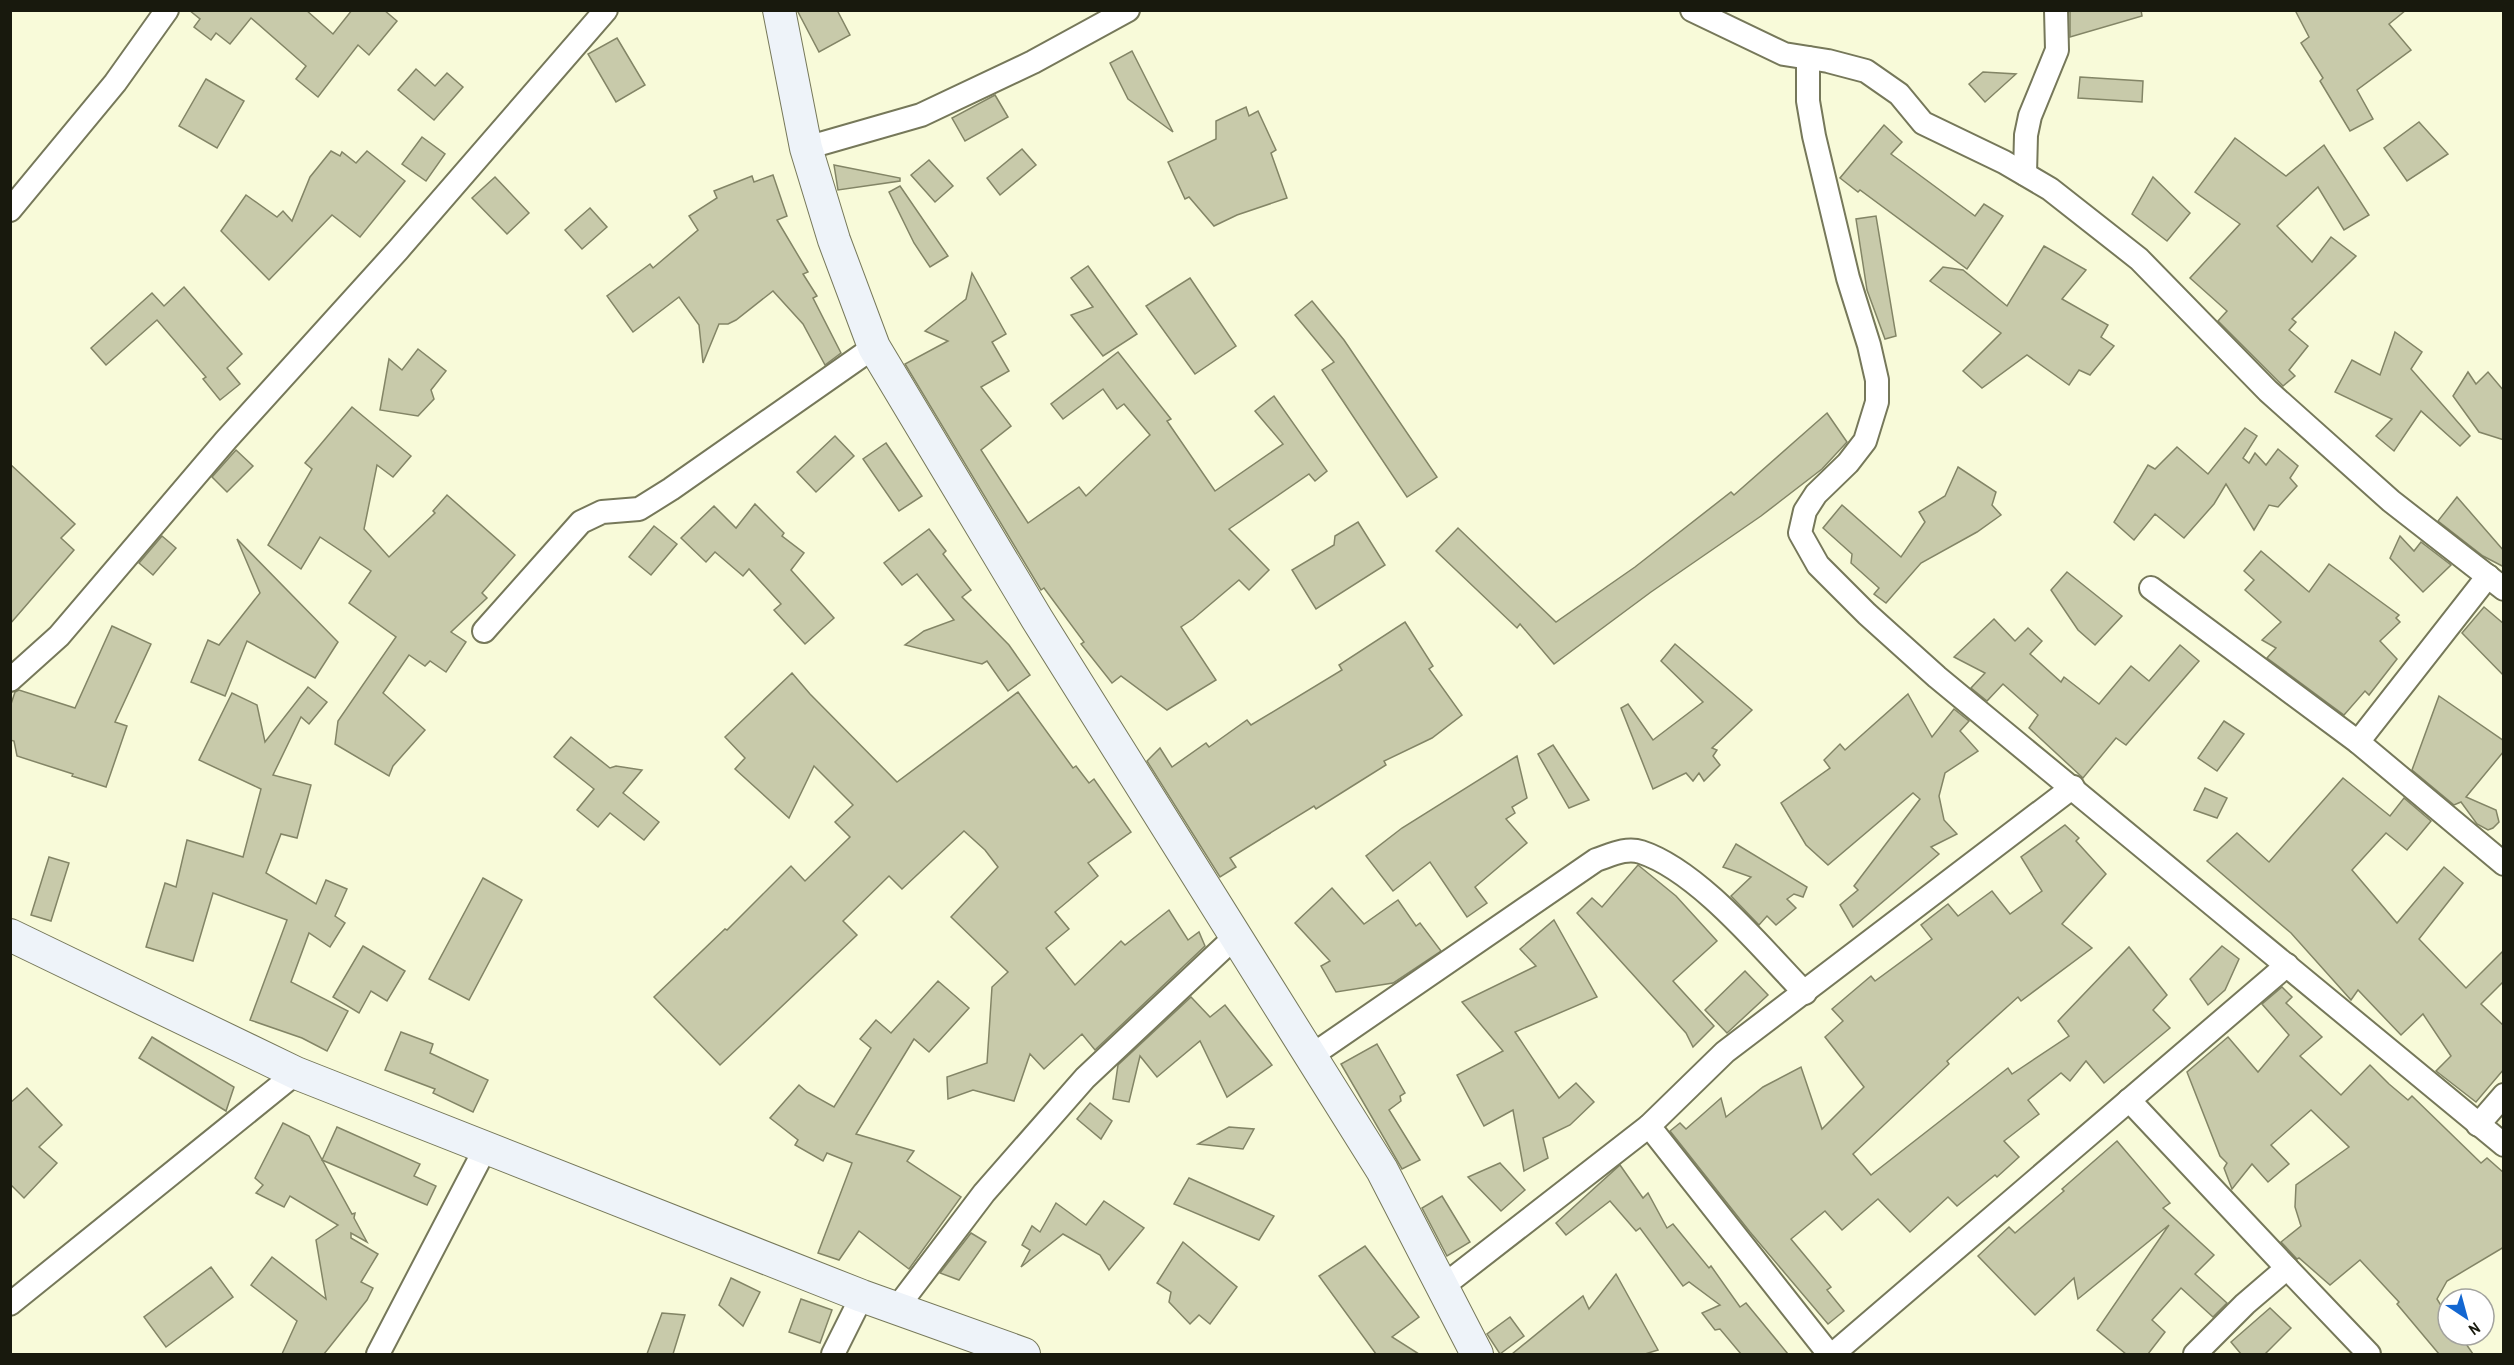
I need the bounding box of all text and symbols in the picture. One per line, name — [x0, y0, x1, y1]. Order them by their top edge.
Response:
north arrow — [2436, 1287, 2496, 1347]
text: N — [2465, 1317, 2485, 1341]

